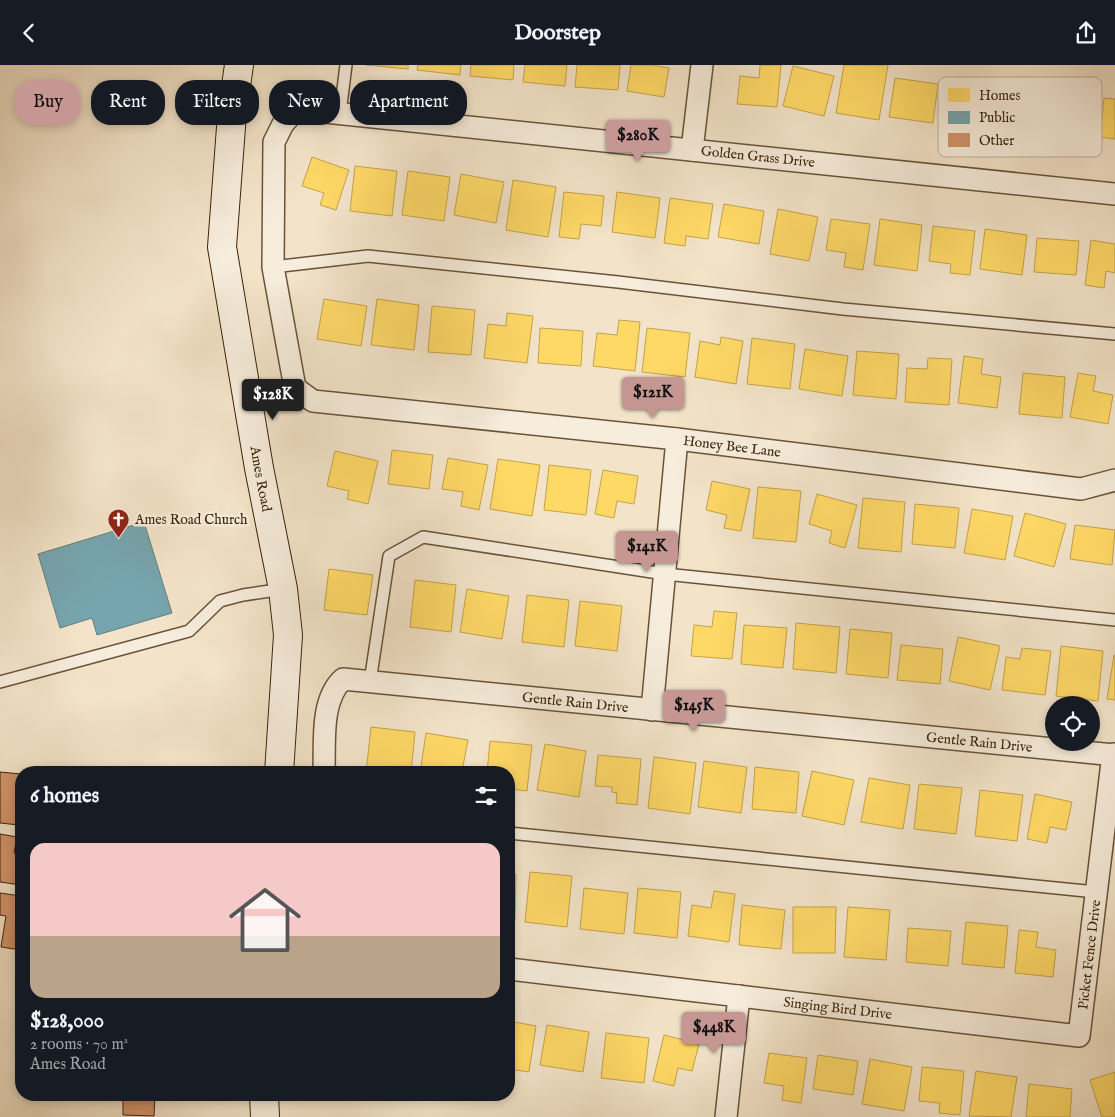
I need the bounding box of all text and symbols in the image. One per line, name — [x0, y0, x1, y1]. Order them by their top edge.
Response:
icon: back — [15, 19, 43, 47]
text: Doorstep — [514, 19, 601, 47]
icon: share — [1072, 19, 1100, 47]
legend — [938, 77, 1102, 157]
chip: Buy — [15, 80, 81, 125]
chip: Rent — [91, 80, 165, 125]
chip: Filters — [175, 80, 259, 125]
chip: New — [269, 80, 340, 125]
chip: Apartment — [350, 80, 467, 125]
text: Homes — [979, 87, 1021, 105]
text: Public — [979, 109, 1015, 127]
pin: $280K — [603, 119, 673, 162]
text: $280K — [617, 126, 659, 146]
text: Other — [979, 132, 1014, 150]
street label: Golden Grass Drive — [700, 142, 816, 172]
pin: $121K — [618, 377, 688, 419]
pin: $128K — [238, 379, 308, 421]
text: $121K — [633, 383, 673, 403]
text: $128K — [253, 385, 293, 405]
street label: Honey Bee Lane — [682, 432, 782, 462]
street label: Ames Road — [245, 444, 276, 514]
church icon: Ames Road Church — [107, 507, 131, 538]
place label: Ames Road Church — [134, 511, 248, 529]
pin: $141K — [612, 531, 682, 573]
text: $141K — [627, 537, 667, 557]
street label: Gentle Rain Drive — [521, 689, 630, 717]
pin: $145K — [659, 689, 729, 732]
text: $145K — [674, 696, 714, 716]
map controls — [1045, 696, 1100, 751]
button: locate — [1045, 696, 1100, 751]
street label: Gentle Rain Drive — [925, 728, 1034, 757]
icon: filters — [472, 782, 500, 810]
text: 6 homes — [30, 783, 99, 810]
icon: home — [220, 875, 310, 965]
street label: Picket Fence Drive — [1074, 898, 1105, 1010]
street label: Singing Bird Drive — [782, 993, 893, 1024]
text: $128,000 — [30, 1008, 104, 1035]
pin: $448K — [679, 1011, 749, 1054]
text: $448K — [693, 1018, 735, 1038]
text: 2 rooms · 70 m² — [30, 1035, 128, 1055]
text: Ames Road — [30, 1055, 106, 1075]

